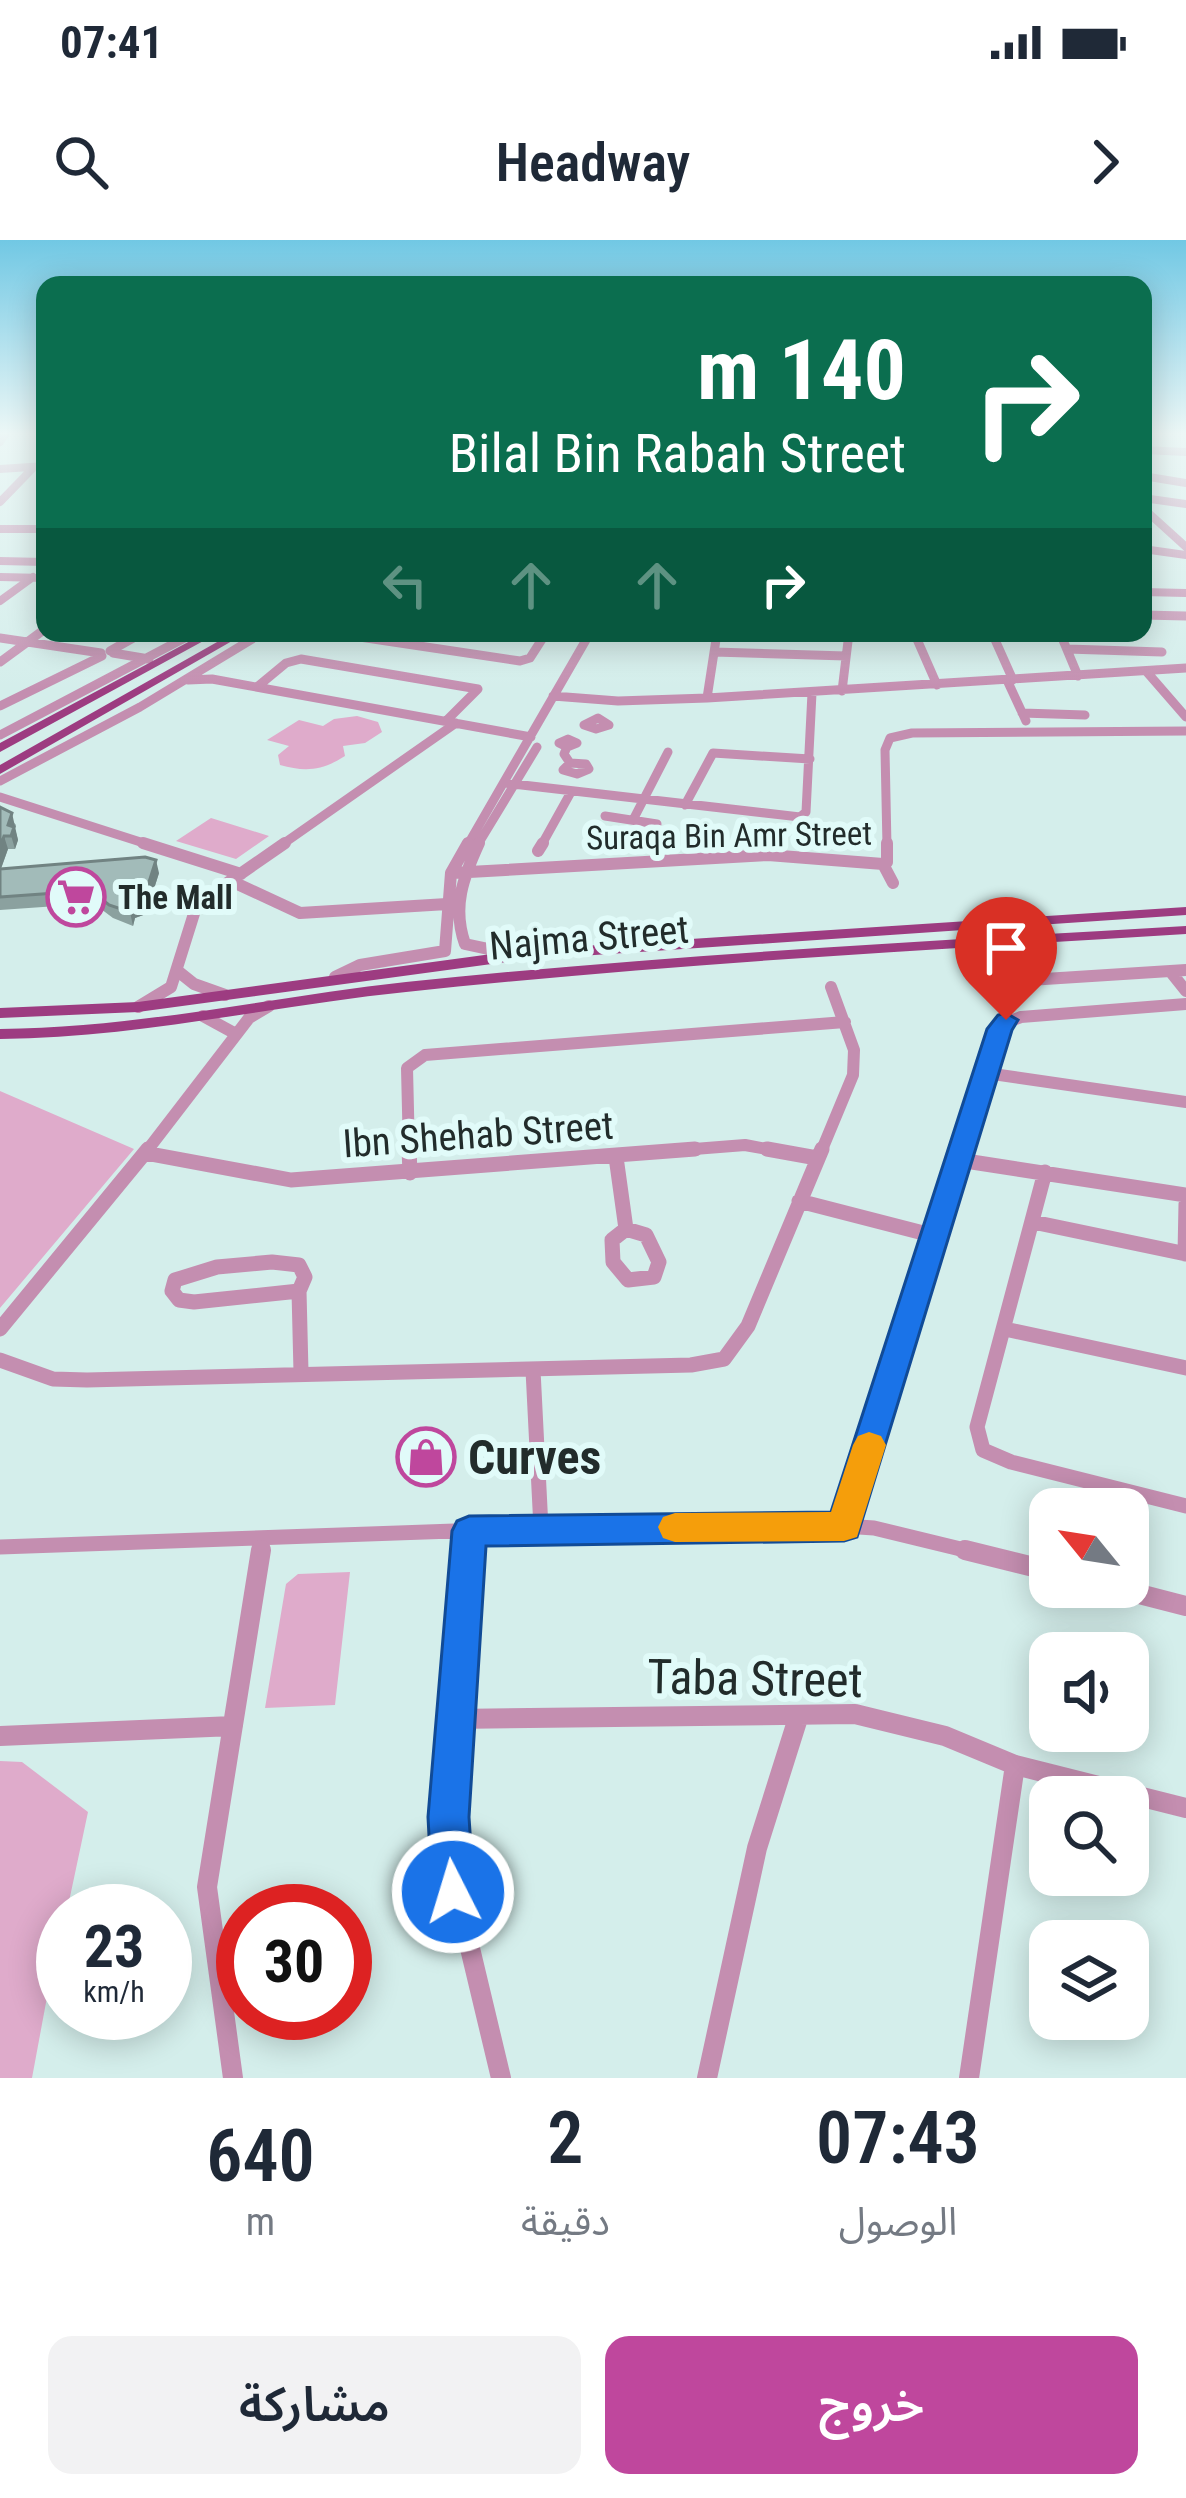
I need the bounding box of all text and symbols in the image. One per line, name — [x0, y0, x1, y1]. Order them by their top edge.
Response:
text: 07:41 — [60, 16, 163, 69]
icon: search — [48, 129, 114, 195]
icon: forward — [1072, 129, 1138, 195]
text: Headway — [496, 131, 690, 194]
text: 140 m — [697, 321, 906, 420]
icon: right — [948, 324, 1104, 480]
text: Bilal Bin Rabah Street — [449, 422, 906, 485]
icon: left — [372, 552, 438, 618]
icon: ahead — [498, 552, 564, 618]
icon: ahead — [624, 552, 690, 618]
icon: right — [750, 552, 816, 618]
street label: Suraqa Bin Amr Street — [586, 814, 872, 857]
supermarket icon: The Mall — [45, 866, 107, 928]
place label: The Mall — [118, 878, 233, 917]
pin — [955, 897, 1057, 1020]
street label: Najma Street — [487, 906, 691, 970]
icon: arrive — [973, 915, 1039, 981]
street label: Ibn Shehab Street — [341, 1103, 615, 1167]
shop icon: Curves — [395, 1426, 457, 1488]
place label: Curves — [468, 1429, 601, 1486]
north arrow — [1029, 1488, 1149, 1608]
map controls — [1029, 1488, 1149, 2040]
button: sound — [1029, 1632, 1149, 1752]
street label: Taba Street — [647, 1648, 863, 1709]
button: search — [1029, 1776, 1149, 1896]
position arrow — [390, 1829, 516, 1955]
speed limit sign: 30 — [216, 1884, 372, 2040]
text: 23 — [84, 1911, 144, 1982]
button: layers — [1029, 1920, 1149, 2040]
text: km/h — [83, 1974, 145, 2009]
text: 2 — [547, 2096, 584, 2181]
text: 07:43 — [816, 2096, 980, 2181]
text: 640 — [206, 2114, 315, 2199]
text: m — [246, 2199, 275, 2245]
text: دقيقة — [521, 2199, 610, 2245]
text: الوصول — [839, 2199, 957, 2245]
button: مشاركة — [48, 2336, 581, 2474]
button: خروج — [605, 2336, 1138, 2474]

